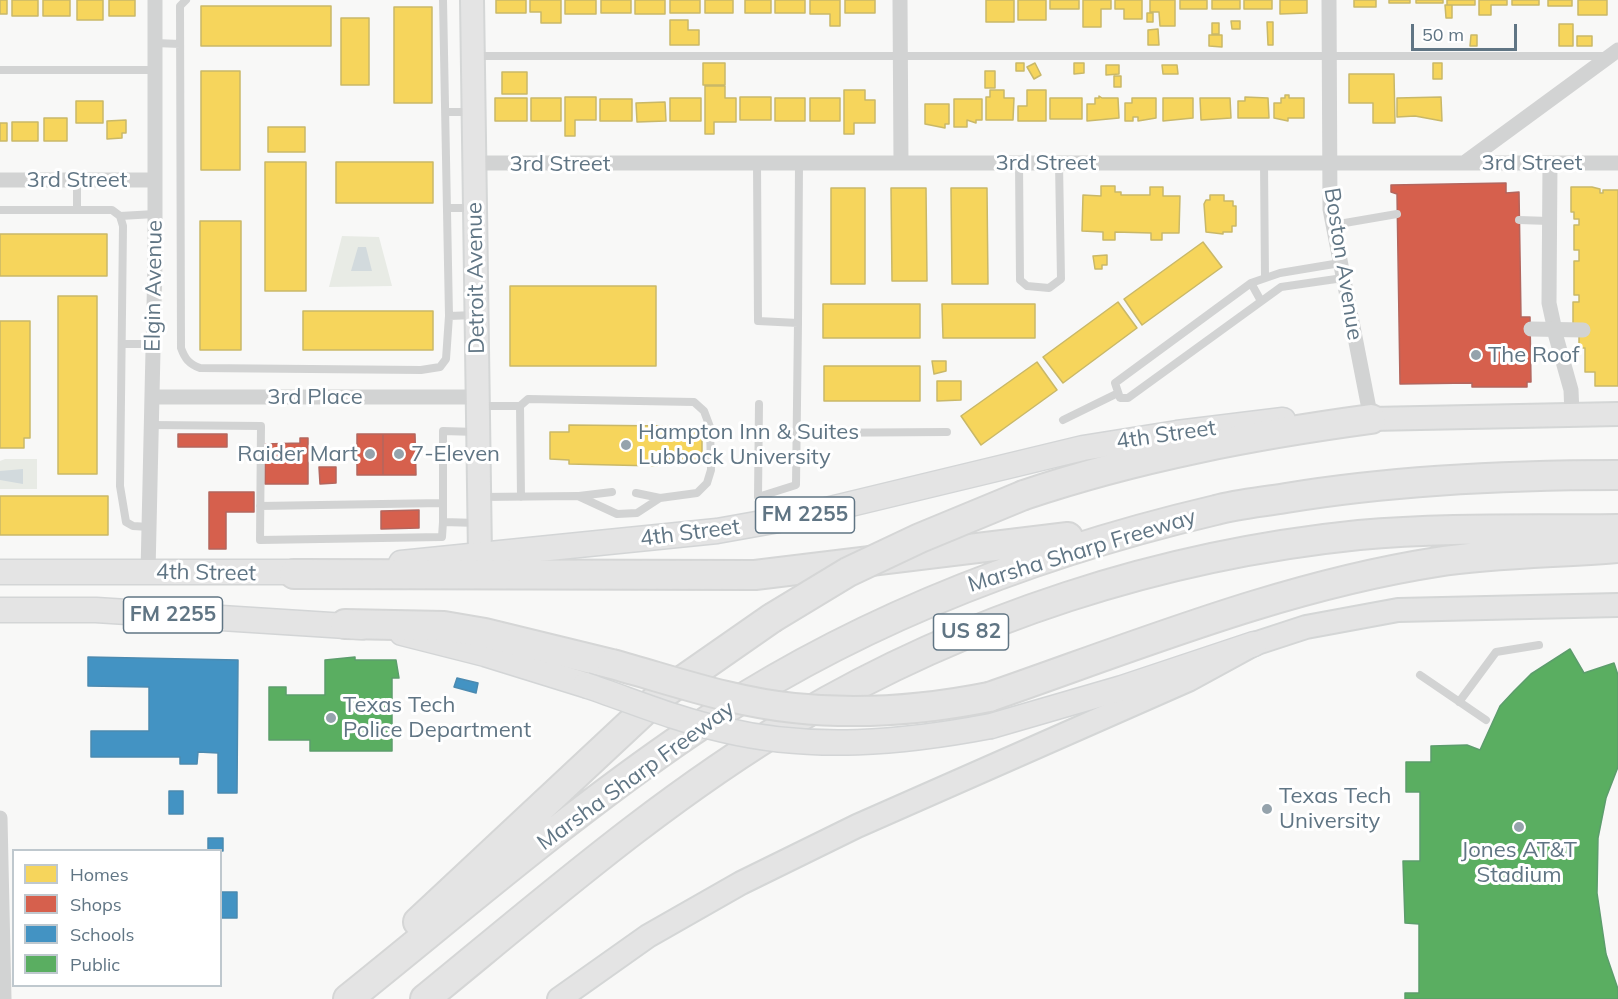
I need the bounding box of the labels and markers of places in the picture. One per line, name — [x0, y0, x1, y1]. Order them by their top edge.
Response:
place label: The Roof — [1488, 342, 1579, 368]
marker: The Roof — [1469, 348, 1483, 362]
place label: Hampton Inn & Suites Lubbock University — [638, 419, 859, 470]
marker: Hampton Inn & Suites Lubbock University — [619, 438, 633, 452]
place label: Raider Mart — [237, 441, 358, 467]
place label: 7-Eleven — [411, 441, 500, 467]
marker: Raider Mart — [363, 447, 377, 461]
marker: 7-Eleven — [392, 447, 406, 461]
place label: Texas Tech Police Department — [343, 692, 531, 744]
marker: Texas Tech Police Department — [324, 711, 338, 725]
place label: Texas Tech University — [1279, 783, 1391, 834]
marker: Texas Tech University — [1260, 802, 1274, 816]
marker: Jones AT&T Stadium — [1512, 820, 1526, 834]
place label: Jones AT&T Stadium — [1461, 837, 1577, 888]

